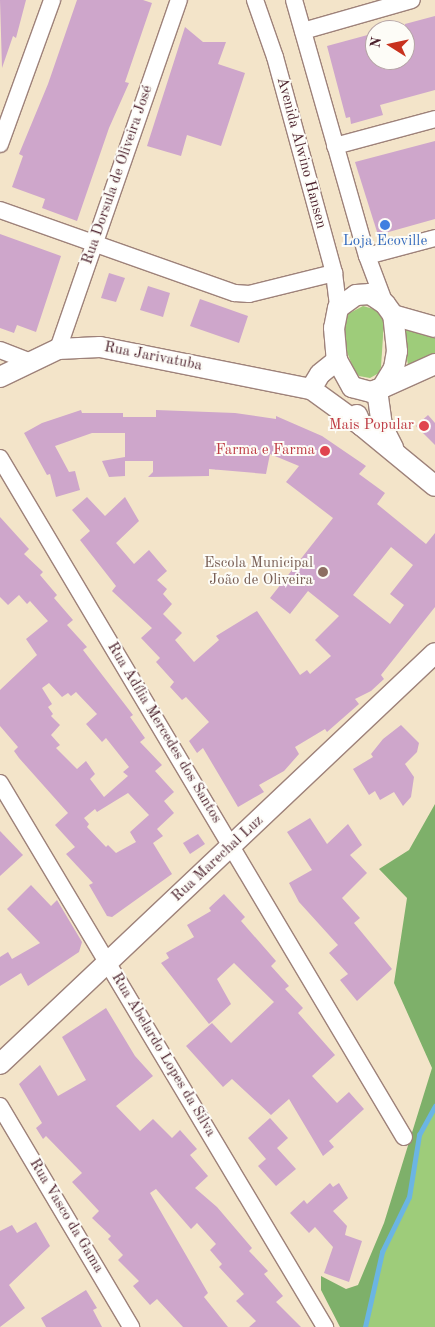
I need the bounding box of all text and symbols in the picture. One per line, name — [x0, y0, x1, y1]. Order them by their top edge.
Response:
north arrow — [365, 20, 415, 70]
text: N — [368, 36, 384, 49]
street label: Avenida Alwino Hansen — [272, 75, 330, 231]
street label: Rua Dorsula de Oliveira José — [79, 83, 157, 267]
marker: Loja Ecoville — [379, 219, 391, 231]
place label: Loja Ecoville — [343, 233, 427, 251]
street label: Rua Jarivatuba — [103, 339, 203, 375]
place label: Mais Popular — [329, 417, 414, 435]
marker: Mais Popular — [418, 420, 430, 432]
place label: Farma e Farma — [216, 442, 315, 460]
marker: Farma e Farma — [319, 445, 331, 457]
place label: Escola Municipal João de Oliveira — [204, 554, 313, 589]
marker: Escola Municipal João de Oliveira — [317, 566, 329, 578]
street label: Rua Adília Mercedes dos Santos — [103, 639, 225, 827]
street label: Rua Marechal Luz — [169, 812, 267, 906]
street label: Rua Abelardo Lopes da Silva — [107, 970, 219, 1140]
street label: Rua Vasco da Gama — [25, 1156, 107, 1276]

